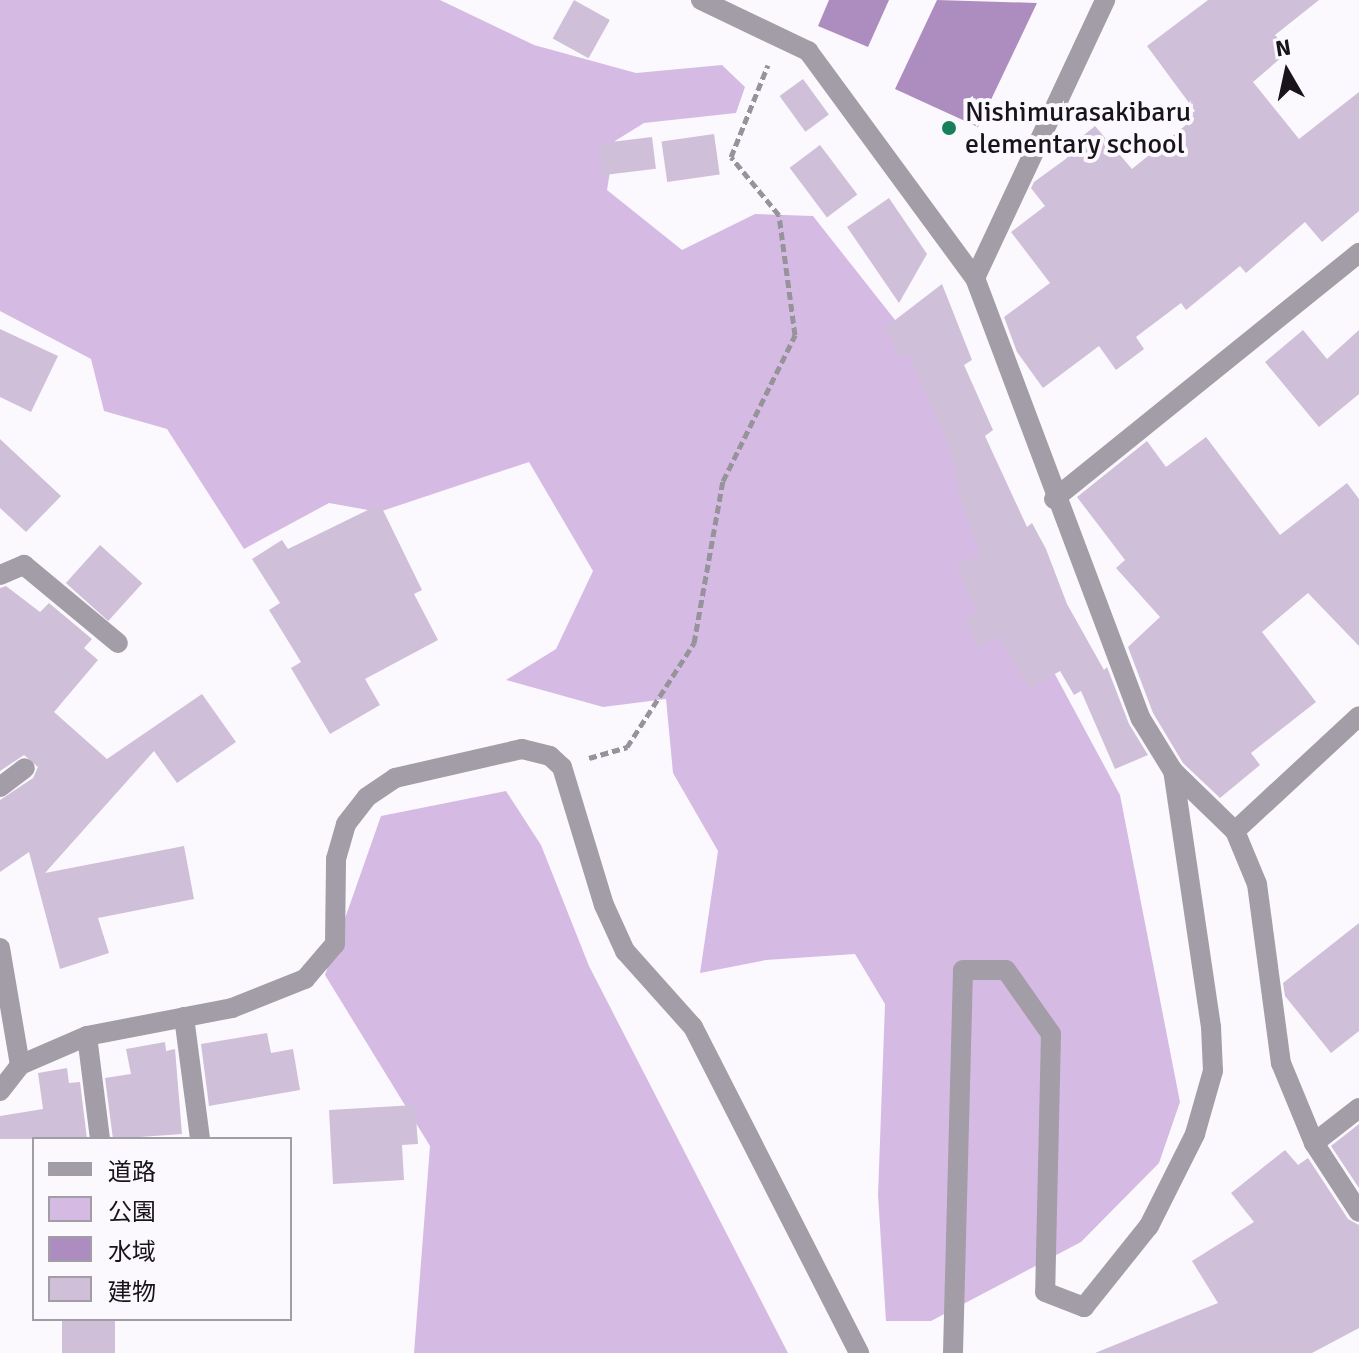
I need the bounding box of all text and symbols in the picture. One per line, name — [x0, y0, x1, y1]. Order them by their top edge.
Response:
north arrow — [1247, 32, 1327, 112]
text: N — [1273, 33, 1293, 62]
place label: Nishimurasakibaru elementary school — [965, 95, 1191, 161]
marker: Nishimurasakibaru elementary school — [940, 119, 958, 137]
legend — [32, 1137, 292, 1321]
text: 道路 — [108, 1157, 156, 1187]
text: 公園 — [108, 1197, 156, 1227]
text: 水域 — [108, 1237, 156, 1267]
text: 建物 — [108, 1277, 156, 1307]

